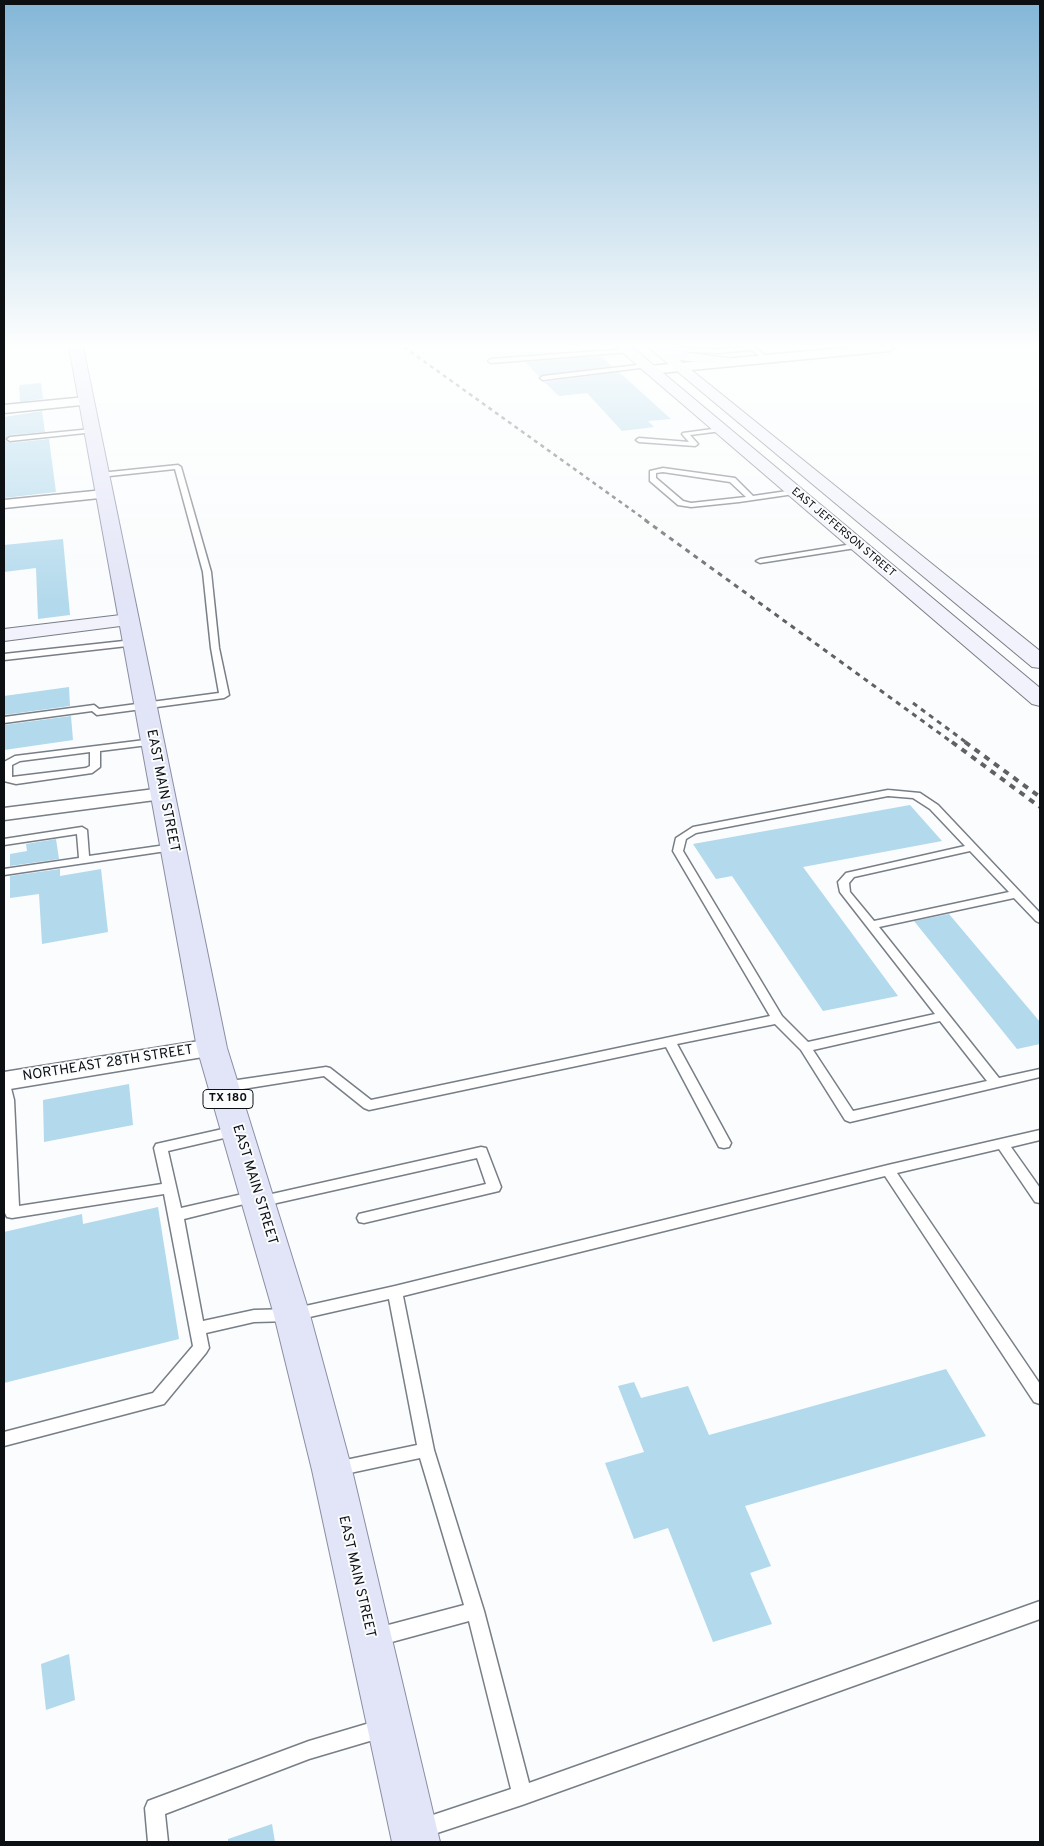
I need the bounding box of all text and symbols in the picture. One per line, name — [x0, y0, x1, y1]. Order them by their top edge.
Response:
street label: EAST JEFFERSON STREET — [788, 485, 898, 581]
street label: EAST MAIN STREET — [142, 728, 182, 854]
street label: NORTHEAST 28TH STREET — [22, 1042, 194, 1086]
road number: TX 180 — [203, 1090, 253, 1108]
street label: EAST MAIN STREET — [228, 1123, 280, 1247]
street label: EAST MAIN STREET — [334, 1514, 378, 1640]

